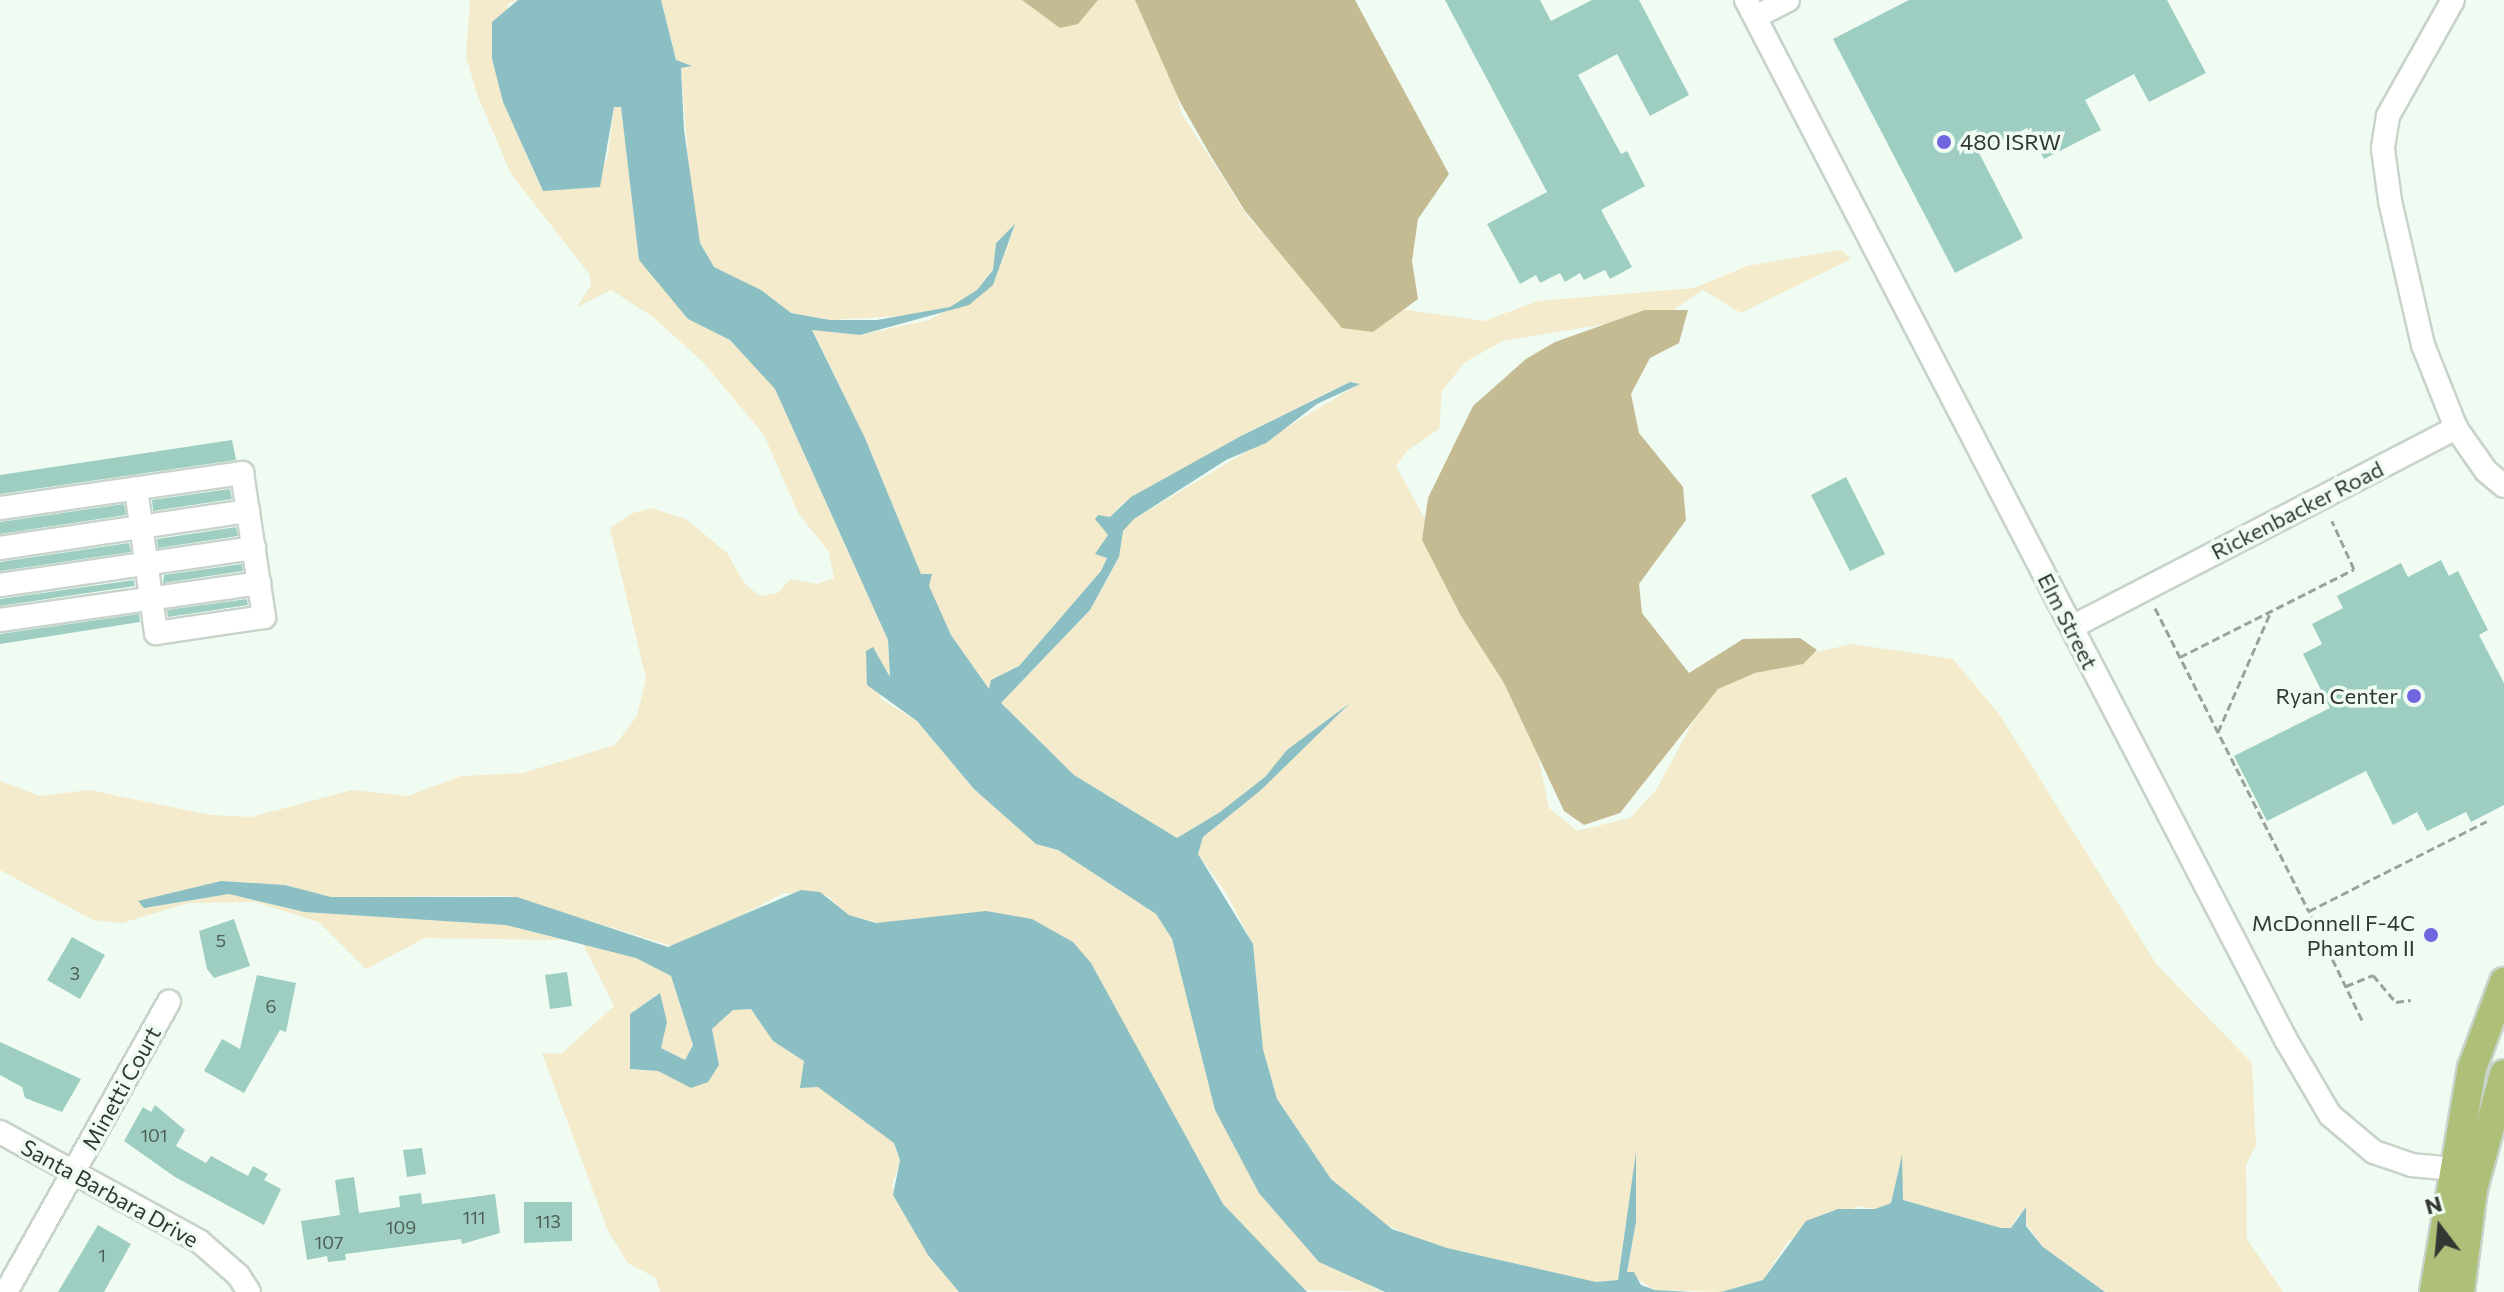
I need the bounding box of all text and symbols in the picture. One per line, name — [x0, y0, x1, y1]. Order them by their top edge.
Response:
place label: 480 ISRW — [1960, 129, 2061, 155]
marker: 480 ISRW — [1935, 133, 1953, 151]
street label: Rickenbacker Road — [2206, 455, 2388, 565]
street label: Elm Street — [2033, 569, 2103, 673]
place label: Ryan Center — [2275, 683, 2398, 709]
marker: Ryan Center — [2405, 687, 2423, 705]
place label: McDonnell F-4C Phantom II — [2252, 909, 2415, 960]
marker: McDonnell F-4C Phantom II — [2422, 926, 2440, 944]
house number: 5 — [216, 929, 226, 951]
house number: 3 — [70, 962, 80, 984]
house number: 6 — [266, 995, 276, 1017]
street label: Minetti Court — [76, 1022, 166, 1154]
house number: 101 — [140, 1124, 168, 1146]
street label: Santa Barbara Drive — [17, 1133, 203, 1253]
north arrow — [2400, 1188, 2480, 1268]
text: N — [2422, 1189, 2445, 1220]
house number: 111 — [462, 1206, 486, 1228]
house number: 113 — [535, 1210, 561, 1232]
house number: 109 — [386, 1216, 416, 1238]
house number: 107 — [315, 1231, 343, 1253]
house number: 1 — [98, 1244, 106, 1266]

